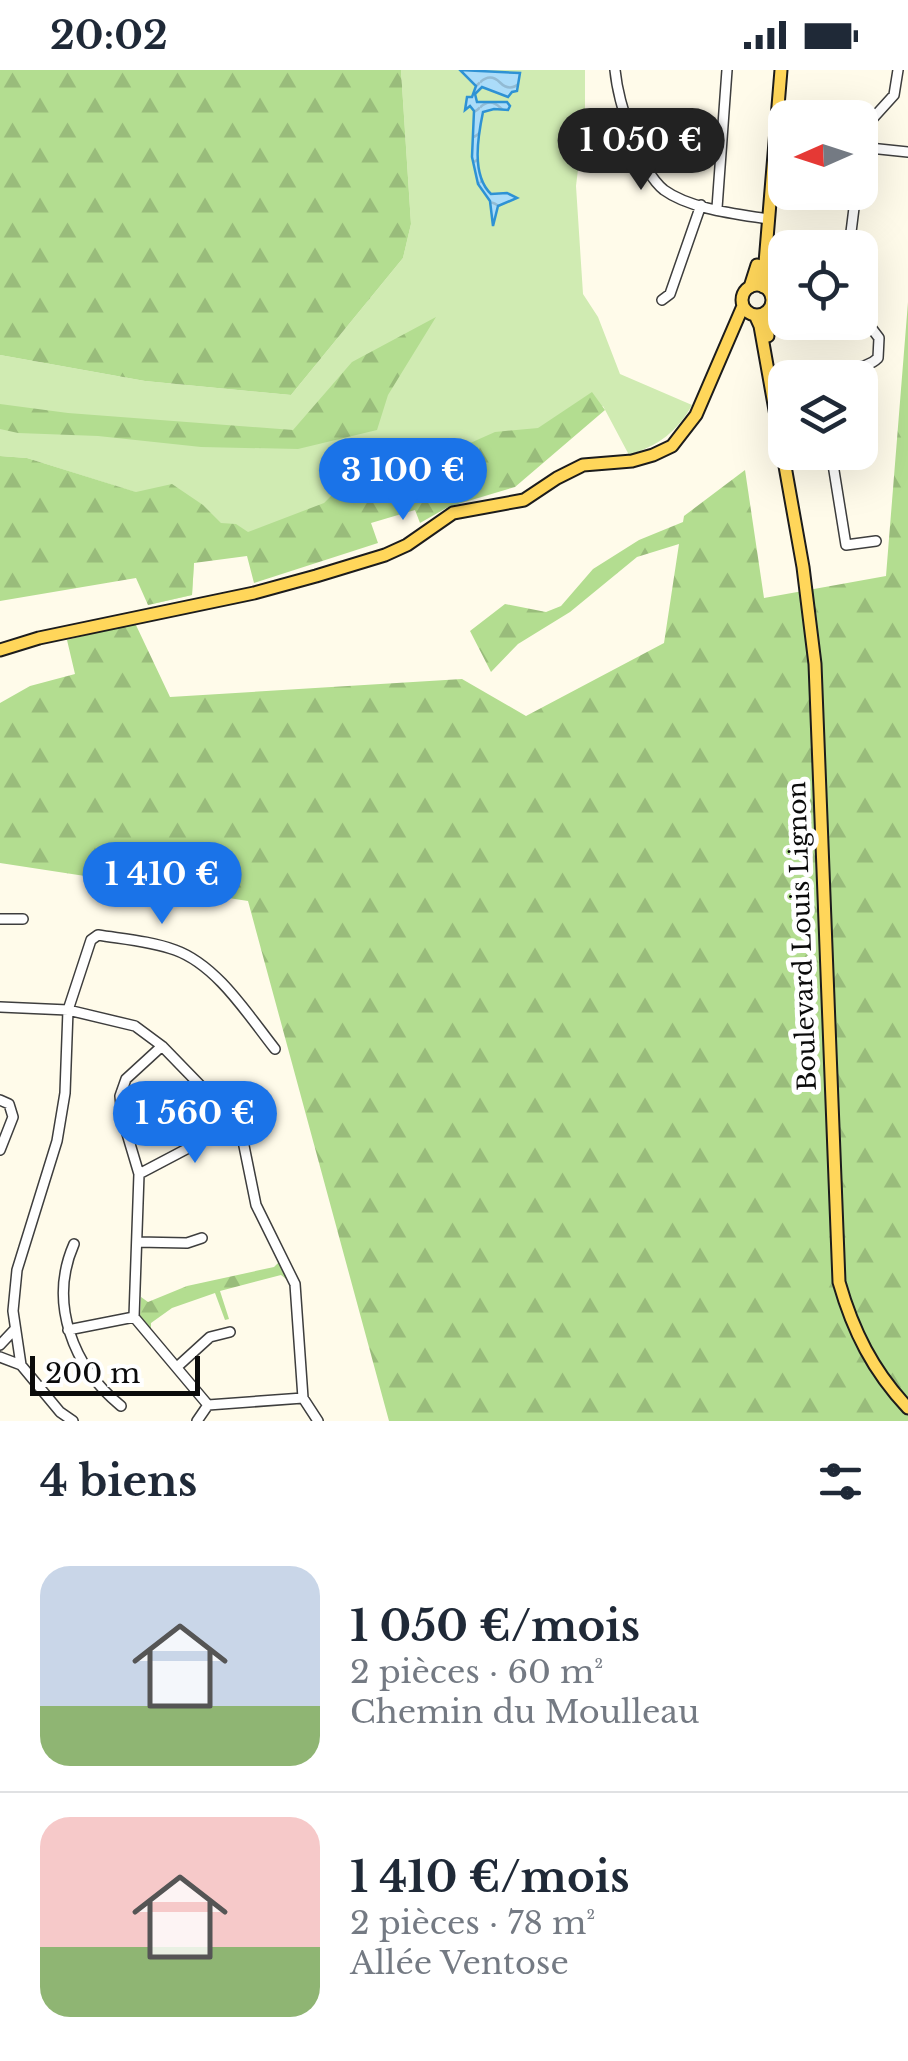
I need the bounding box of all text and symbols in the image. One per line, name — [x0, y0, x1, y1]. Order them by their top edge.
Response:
text: 20:02 — [50, 12, 168, 59]
north arrow — [768, 100, 878, 210]
map controls — [768, 100, 878, 470]
pin: 1 050 € — [549, 108, 733, 193]
text: 1 050 € — [580, 120, 702, 160]
button: locate — [768, 230, 878, 340]
button: layers — [768, 360, 878, 470]
pin: 3 100 € — [311, 438, 495, 523]
text: 3 100 € — [341, 450, 465, 490]
street label: Boulevard Louis Lignon — [781, 781, 823, 1091]
pin: 1 410 € — [70, 842, 254, 927]
text: 1 410 € — [105, 854, 219, 894]
pin: 1 560 € — [103, 1081, 287, 1166]
text: 1 560 € — [135, 1093, 255, 1133]
scale bar — [30, 1351, 200, 1396]
text: 200 m — [45, 1356, 140, 1391]
icon: filters — [813, 1454, 868, 1509]
text: 4 biens — [40, 1455, 197, 1507]
text: 1 050 €/mois — [350, 1600, 640, 1652]
icon: home — [120, 1606, 240, 1726]
text: 2 pièces · 60 m² — [350, 1652, 603, 1692]
text: Chemin du Moulleau — [350, 1692, 699, 1732]
text: 1 410 €/mois — [350, 1851, 630, 1903]
icon: home — [120, 1857, 240, 1977]
text: 2 pièces · 78 m² — [350, 1903, 595, 1943]
text: Allée Ventose — [350, 1943, 569, 1983]

